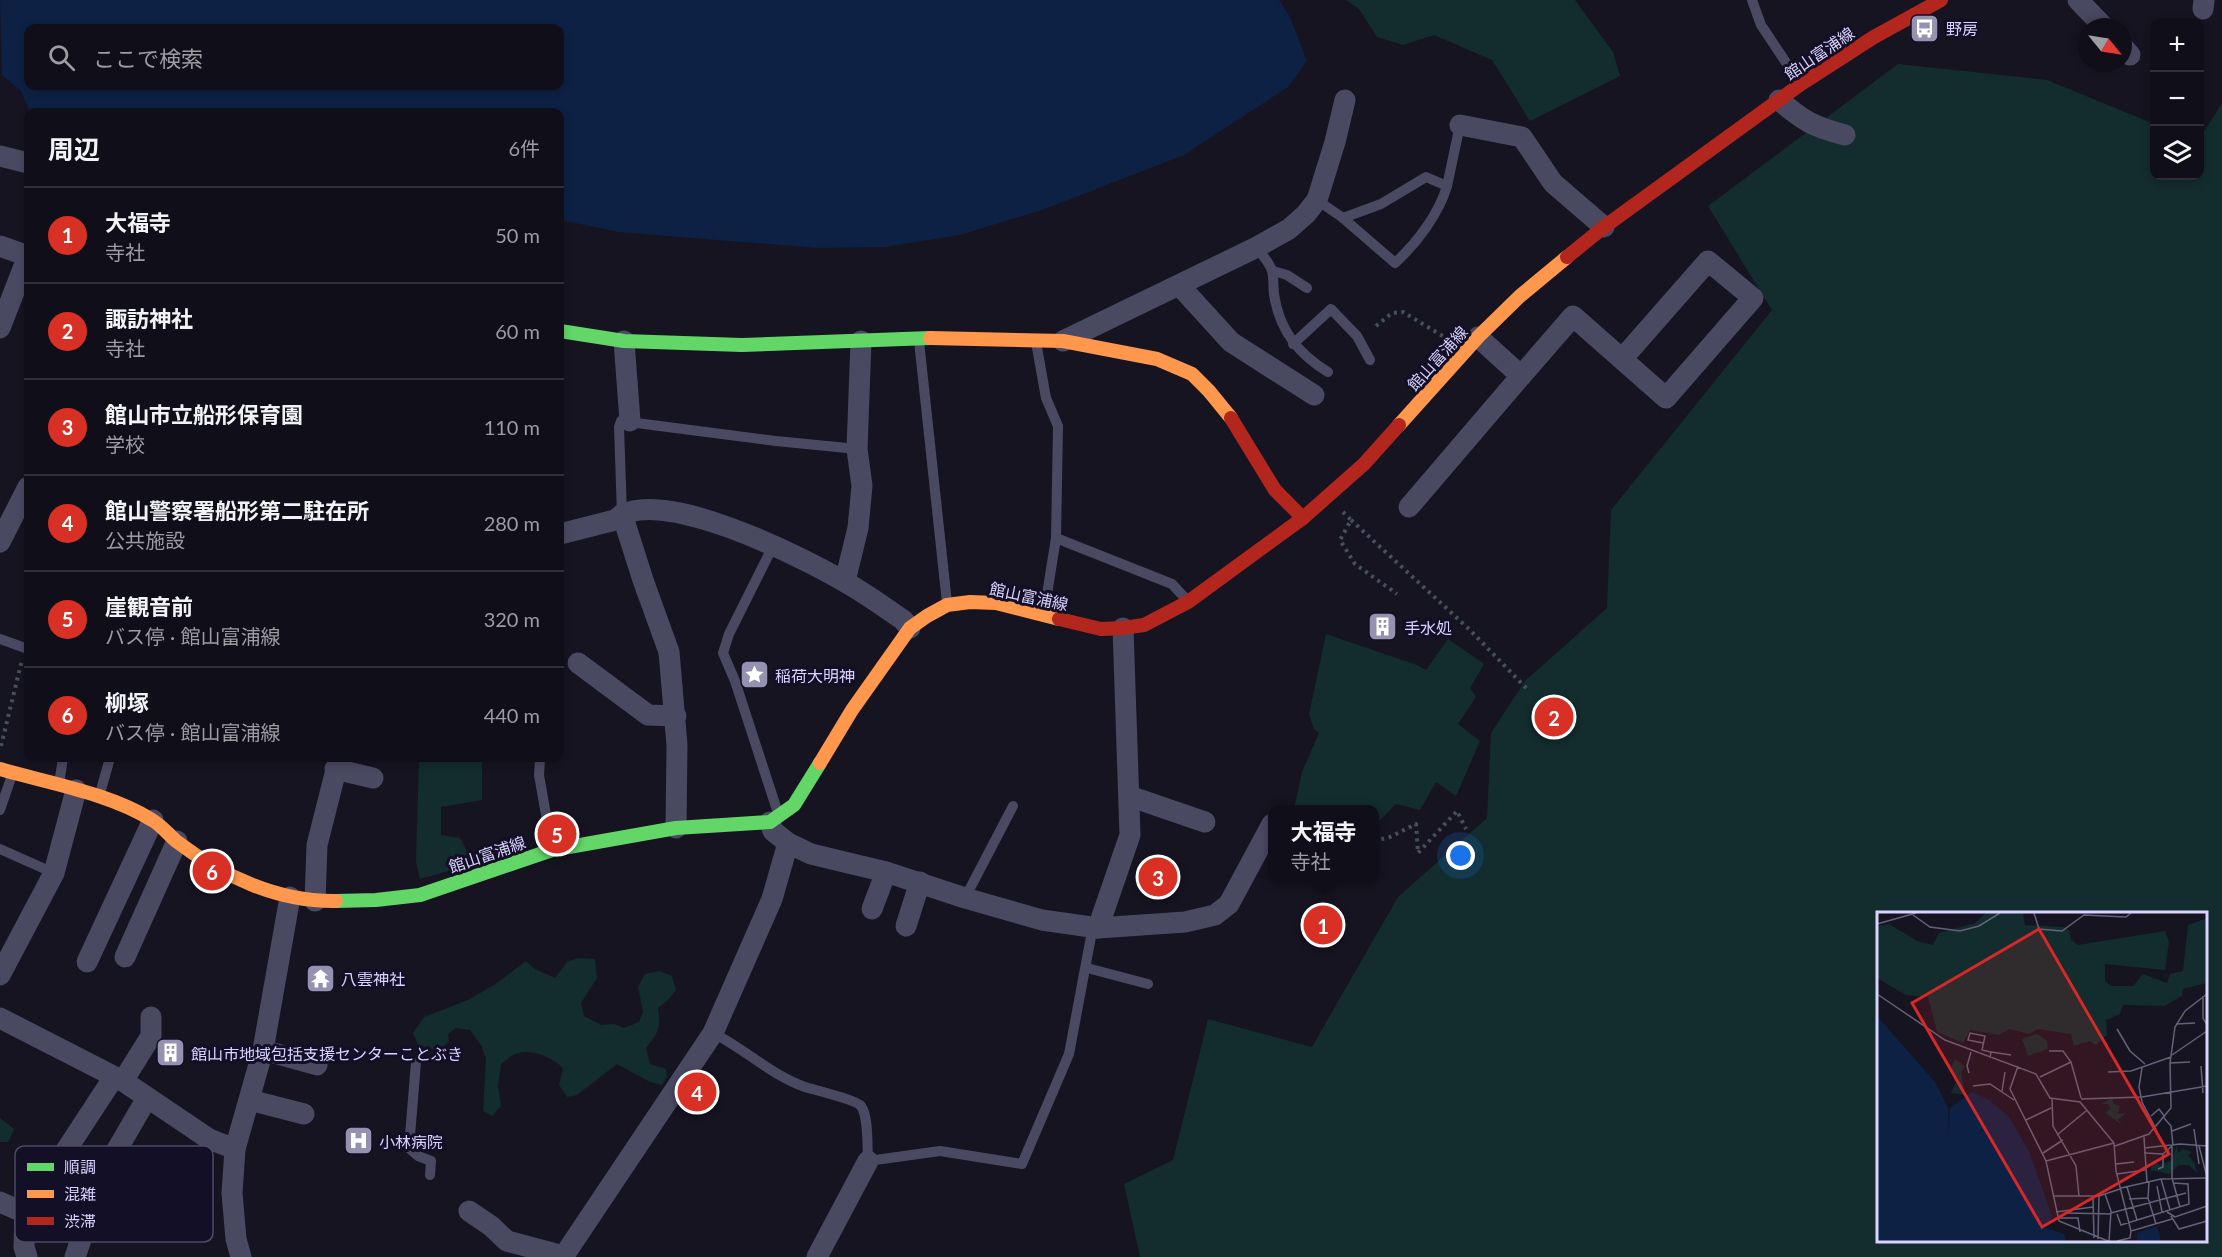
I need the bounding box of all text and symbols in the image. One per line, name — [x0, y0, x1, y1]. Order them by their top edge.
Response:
bus stop icon: 野房 — [1909, 12, 1941, 44]
north arrow — [2078, 18, 2132, 72]
map controls — [2150, 18, 2204, 180]
button: + — [2150, 18, 2204, 72]
place label: 野房 — [1946, 19, 1978, 38]
street label: 館山富浦線 — [1781, 23, 1857, 83]
search box — [24, 24, 564, 90]
icon: search — [45, 41, 78, 74]
text: ここで検索 — [93, 45, 203, 72]
button: − — [2150, 72, 2204, 126]
button: layers — [2150, 126, 2204, 180]
text: 周辺 — [48, 133, 100, 165]
text: 6件 — [508, 136, 540, 160]
text: 大福寺 — [105, 209, 171, 236]
text: 1 — [62, 223, 73, 247]
text: 50 m — [495, 223, 540, 247]
text: 寺社 — [105, 240, 145, 264]
text: 諏訪神社 — [105, 305, 193, 332]
text: 2 — [62, 319, 73, 343]
text: 60 m — [495, 319, 540, 343]
street label: 館山富浦線 — [1403, 322, 1471, 394]
text: 寺社 — [105, 336, 145, 360]
text: 館山市立船形保育園 — [105, 401, 303, 428]
text: 3 — [62, 415, 73, 439]
text: 110 m — [484, 415, 540, 439]
text: 学校 — [105, 432, 145, 456]
text: 館山警察署船形第二駐在所 — [105, 497, 369, 524]
text: 4 — [62, 511, 73, 535]
text: 280 m — [484, 511, 540, 535]
text: 公共施設 — [105, 528, 185, 552]
street label: 館山富浦線 — [988, 578, 1070, 614]
text: 崖観音前 — [105, 593, 193, 620]
text: 5 — [62, 607, 73, 631]
text: 320 m — [484, 607, 540, 631]
building icon: 手水処 — [1367, 611, 1399, 643]
place label: 手水処 — [1404, 618, 1452, 637]
text: バス停 · 館山富浦線 — [105, 624, 280, 648]
place icon: 稲荷大明神 — [738, 659, 770, 691]
place label: 稲荷大明神 — [775, 666, 855, 685]
text: 柳塚 — [105, 689, 149, 716]
pin: 2 — [1534, 694, 1574, 740]
text: 6 — [62, 703, 73, 727]
text: 440 m — [484, 703, 540, 727]
text: バス停 · 館山富浦線 — [105, 720, 280, 744]
popup — [1268, 805, 1379, 883]
pin: 5 — [538, 812, 576, 856]
text: 大福寺 — [1290, 818, 1357, 845]
street label: 館山富浦線 — [446, 832, 528, 876]
your location — [1446, 841, 1475, 870]
pin: 6 — [192, 848, 232, 894]
text: 寺社 — [1290, 849, 1330, 873]
pin: 3 — [1138, 854, 1178, 900]
pin: 1 — [1304, 902, 1342, 948]
inset map — [1877, 912, 2207, 1242]
temple icon: 八雲神社 — [304, 962, 336, 994]
place label: 八雲神社 — [341, 969, 405, 988]
building icon: 館山市地域包括支援センターことぶき — [154, 1037, 186, 1069]
place label: 館山市地域包括支援センターことぶき — [191, 1044, 463, 1063]
pin: 4 — [678, 1070, 716, 1114]
hospital icon: 小林病院 — [342, 1125, 374, 1157]
place label: 小林病院 — [379, 1132, 443, 1151]
legend — [15, 1146, 213, 1242]
text: 順調 — [64, 1157, 96, 1176]
text: 混雑 — [64, 1184, 96, 1203]
text: 渋滞 — [64, 1211, 96, 1230]

